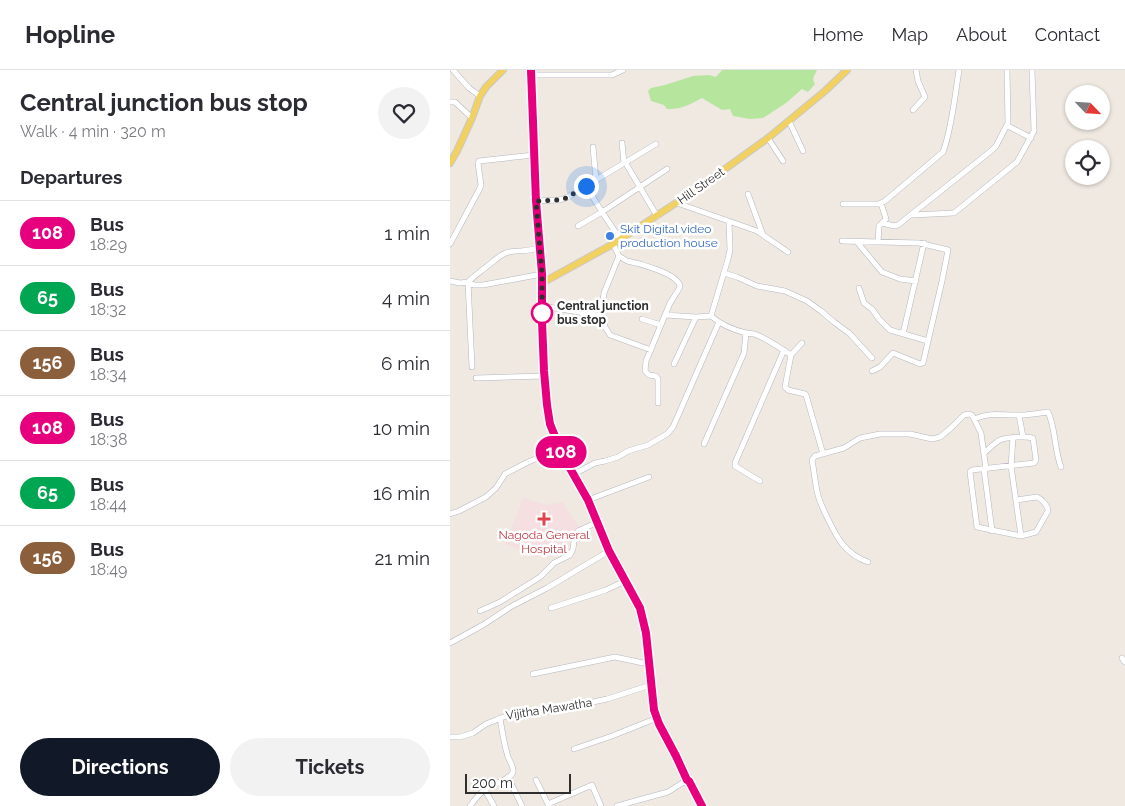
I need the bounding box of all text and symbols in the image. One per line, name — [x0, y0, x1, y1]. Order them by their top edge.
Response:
text: Hopline — [25, 20, 115, 49]
text: Home — [812, 24, 863, 45]
text: Map — [891, 24, 928, 45]
text: About — [956, 24, 1007, 45]
text: Contact — [1035, 24, 1100, 45]
north arrow — [1065, 85, 1110, 130]
map controls — [1065, 85, 1110, 185]
button: heart — [378, 87, 430, 139]
text: Central junction bus stop — [20, 88, 308, 117]
text: Walk · 4 min · 320 m — [20, 122, 166, 141]
button: locate — [1065, 140, 1110, 185]
street label: Hill Street — [675, 165, 727, 207]
text: Departures — [20, 166, 122, 188]
your location — [574, 174, 599, 199]
text: Bus — [90, 213, 124, 235]
text: 108 — [32, 222, 63, 243]
text: 1 min — [384, 222, 430, 244]
place label: Skit Digital video production house — [620, 222, 718, 250]
marker: Skit Digital video production house — [604, 230, 616, 242]
text: 18:29 — [90, 235, 127, 254]
text: Bus — [90, 278, 124, 300]
text: 65 — [37, 287, 58, 308]
text: 4 min — [382, 287, 430, 309]
place label: Central junction bus stop — [557, 299, 649, 327]
text: 18:32 — [90, 300, 126, 319]
marker: Central junction bus stop — [531, 302, 553, 324]
text: Bus — [90, 343, 124, 365]
text: 156 — [33, 352, 62, 373]
text: 6 min — [381, 352, 430, 374]
text: 18:34 — [90, 365, 127, 384]
text: Bus — [90, 408, 124, 430]
text: 108 — [32, 417, 63, 438]
text: 10 min — [373, 417, 430, 439]
text: 18:38 — [90, 430, 127, 449]
line badge: 108 — [532, 436, 590, 468]
text: 108 — [546, 441, 576, 462]
text: Bus — [90, 473, 124, 495]
text: 65 — [37, 482, 58, 503]
text: 16 min — [373, 482, 430, 504]
text: 18:44 — [90, 495, 127, 514]
marker: Nagoda General Hospital — [537, 512, 551, 526]
place label: Nagoda General Hospital — [498, 528, 590, 556]
text: Bus — [90, 538, 124, 560]
text: 156 — [33, 547, 62, 568]
text: 21 min — [374, 547, 430, 569]
text: 18:49 — [90, 560, 127, 579]
street label: Vijitha Mawatha — [505, 695, 593, 723]
button: Directions — [20, 738, 220, 796]
button: Tickets — [230, 738, 430, 796]
scale bar — [465, 771, 571, 794]
text: 200 m — [472, 775, 513, 791]

